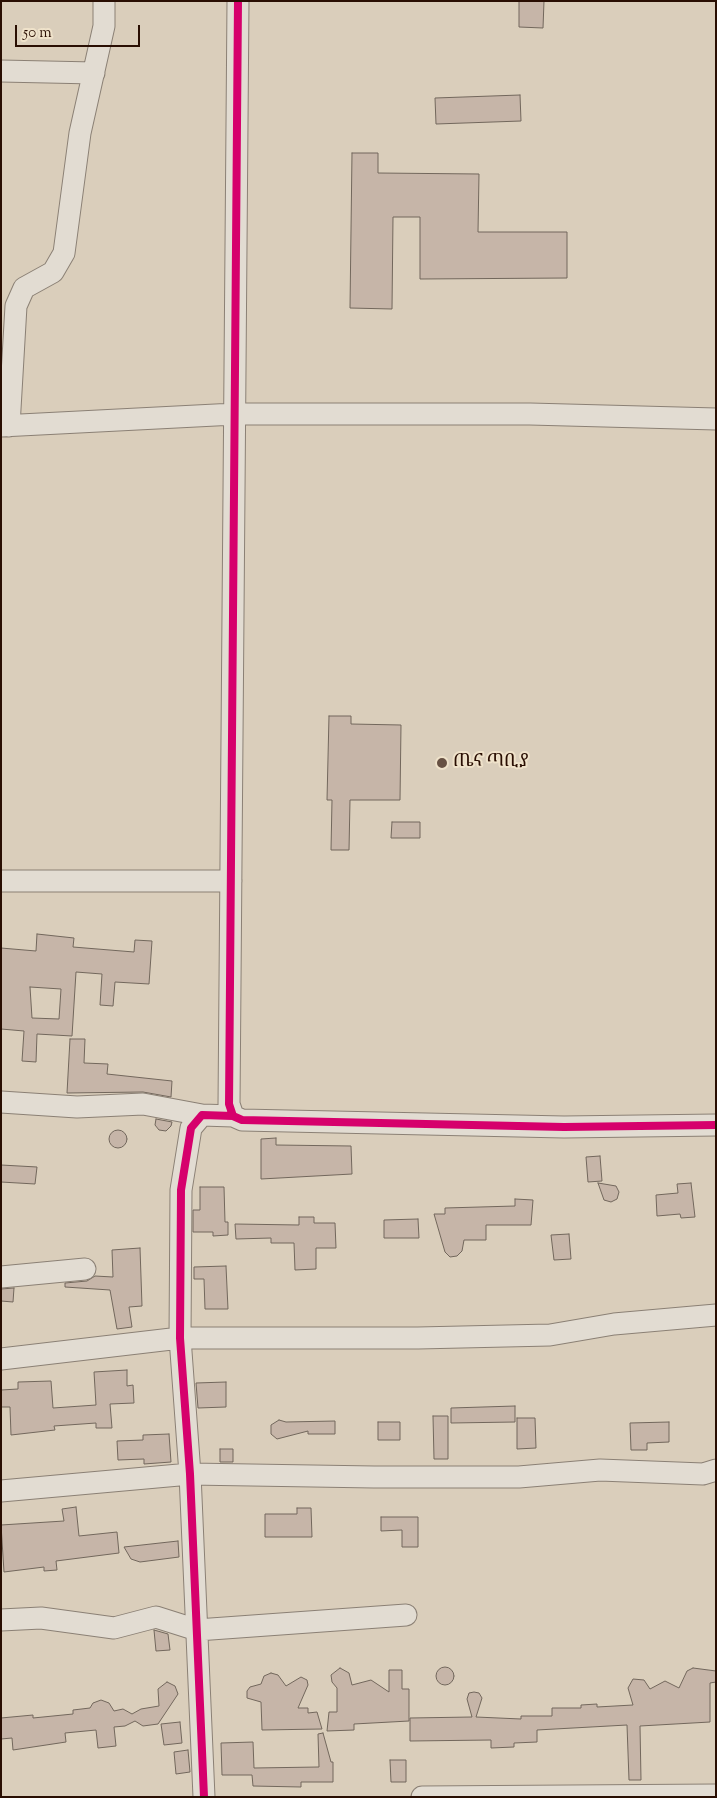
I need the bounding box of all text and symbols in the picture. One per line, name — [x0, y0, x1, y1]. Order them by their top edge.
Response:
scale bar — [18, 15, 142, 47]
text: 50 m — [23, 23, 52, 44]
place label: ጤና ጣቢያ — [453, 752, 528, 774]
marker: ጤና ጣቢያ — [435, 756, 449, 770]

